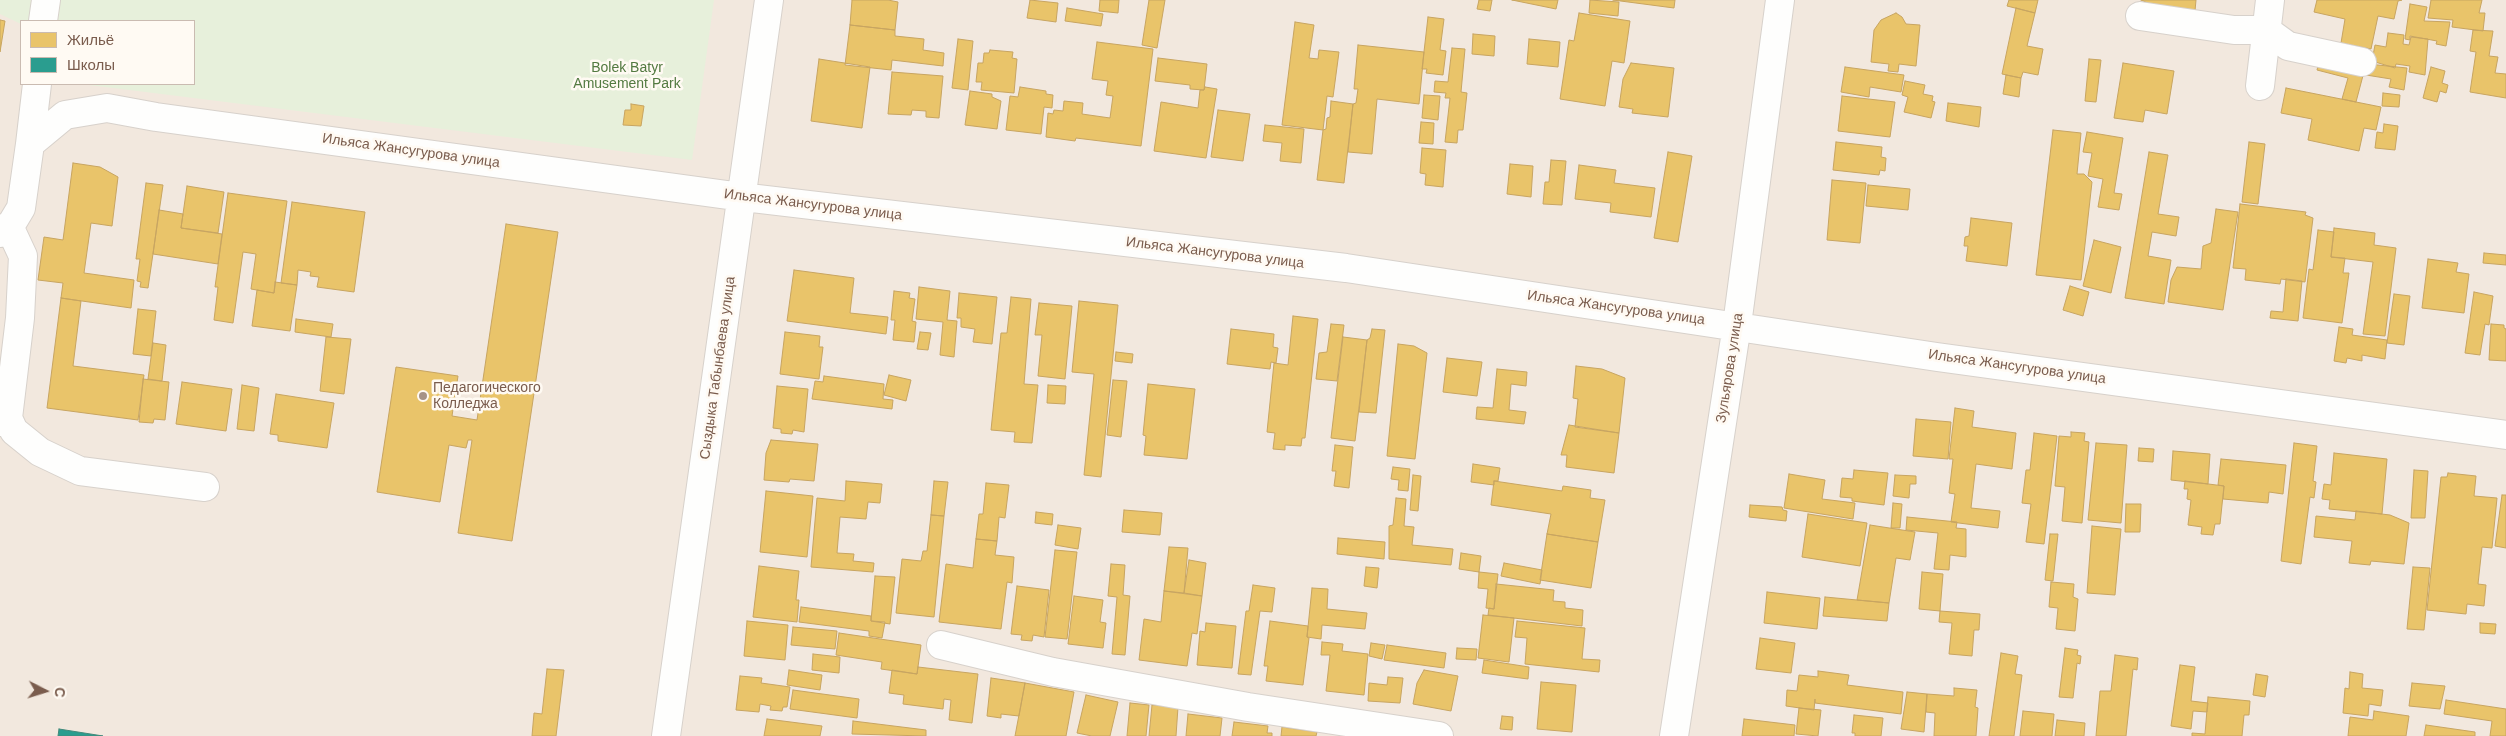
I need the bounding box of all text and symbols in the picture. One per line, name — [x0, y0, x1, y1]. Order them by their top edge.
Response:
legend — [20, 20, 195, 85]
text: Жильё — [67, 31, 114, 48]
text: Школы — [67, 56, 115, 73]
park label: Bolek Batyr Amusement Park — [573, 60, 681, 92]
street label: Ильяса Жансугурова улица — [321, 130, 501, 172]
street label: Ильяса Жансугурова улица — [723, 186, 903, 224]
street label: Ильяса Жансугурова улица — [1125, 234, 1305, 272]
street label: Сыздыка Табынбаева улица — [697, 275, 739, 461]
street label: Ильяса Жансугурова улица — [1526, 287, 1706, 329]
street label: Зульярова улица — [1713, 312, 1747, 424]
street label: Ильяса Жансугурова улица — [1927, 346, 2107, 388]
place label: Педагогического Колледжа — [433, 380, 541, 412]
marker: Педагогического Колледжа — [417, 390, 429, 402]
north arrow — [20, 666, 70, 716]
text: С — [52, 687, 68, 698]

